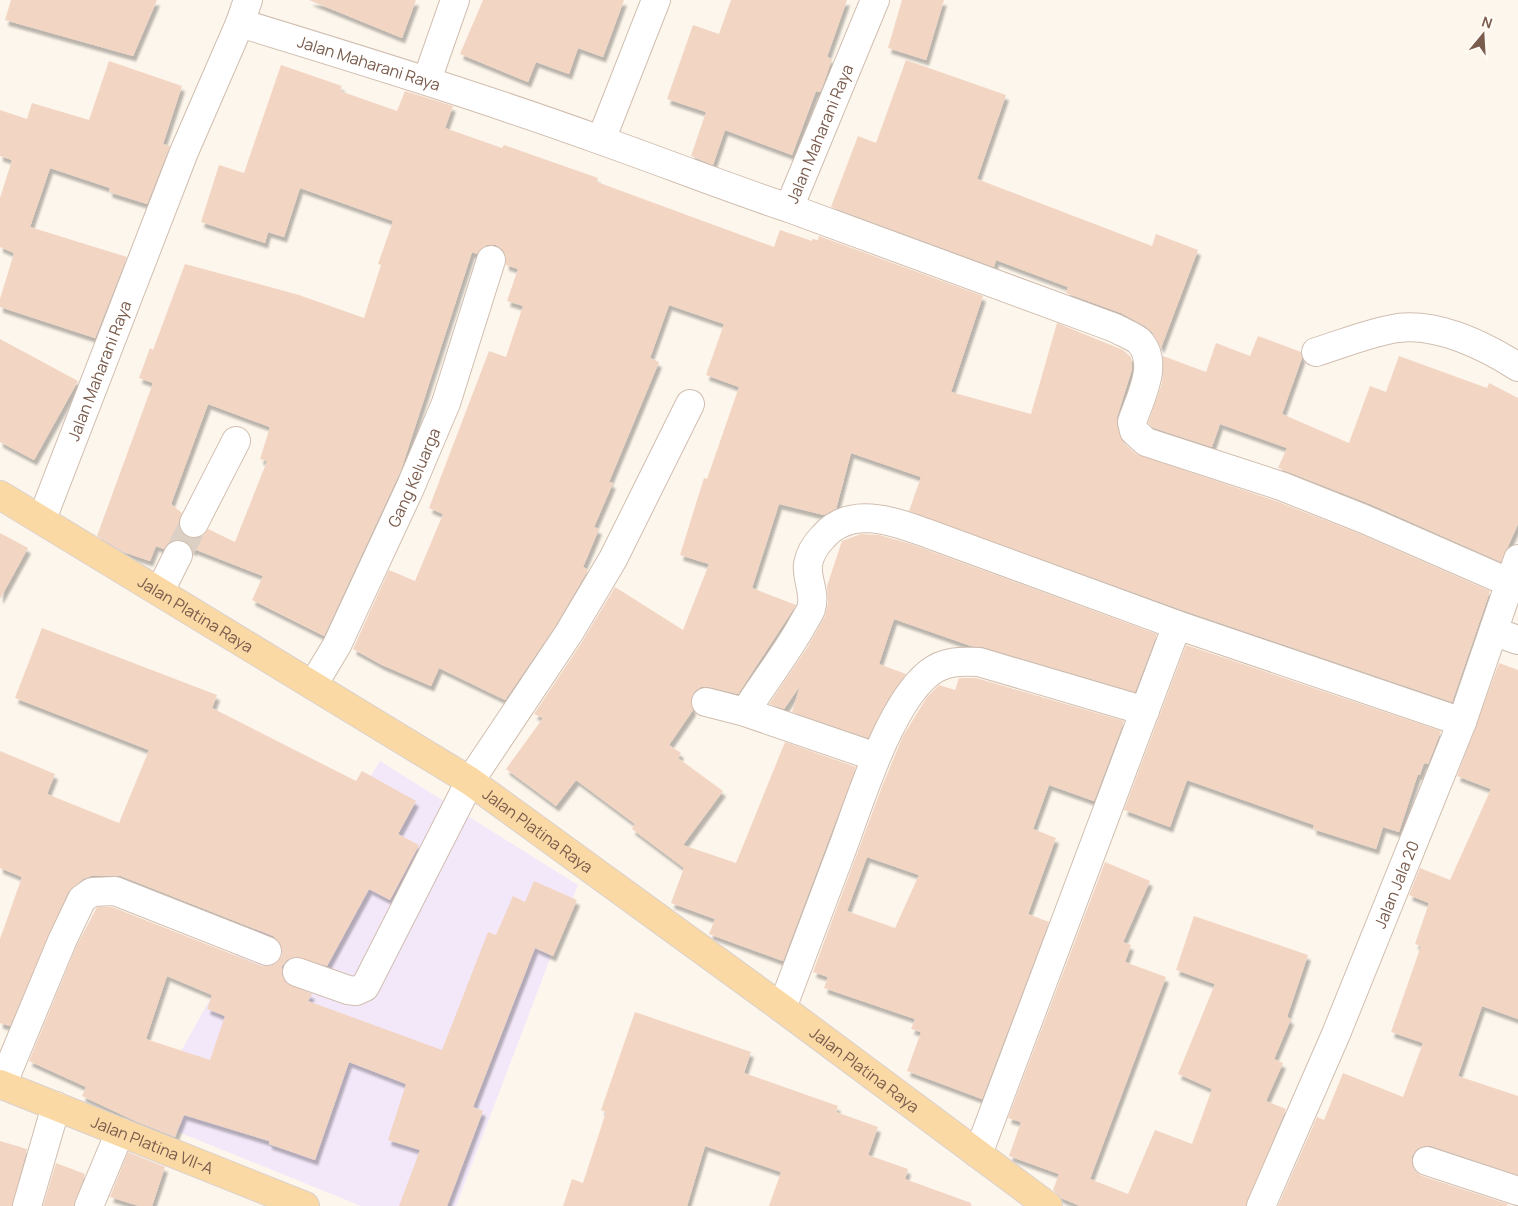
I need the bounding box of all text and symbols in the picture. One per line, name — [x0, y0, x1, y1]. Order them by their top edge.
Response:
north arrow — [1458, 10, 1508, 60]
text: N — [1479, 12, 1495, 33]
street label: Jalan Maharani Raya — [295, 30, 443, 96]
street label: Jalan Maharani Raya — [781, 61, 858, 207]
street label: Jalan Maharani Raya — [62, 297, 136, 444]
street label: Gang Keluarga — [382, 424, 445, 531]
street label: Jalan Platina Raya — [134, 571, 257, 658]
street label: Jalan Platina Raya — [478, 783, 597, 878]
street label: Jalan Jala 20 — [1369, 837, 1424, 931]
street label: Jalan Platina Raya — [805, 1021, 924, 1118]
street label: Jalan Platina VII-A — [88, 1111, 217, 1179]

